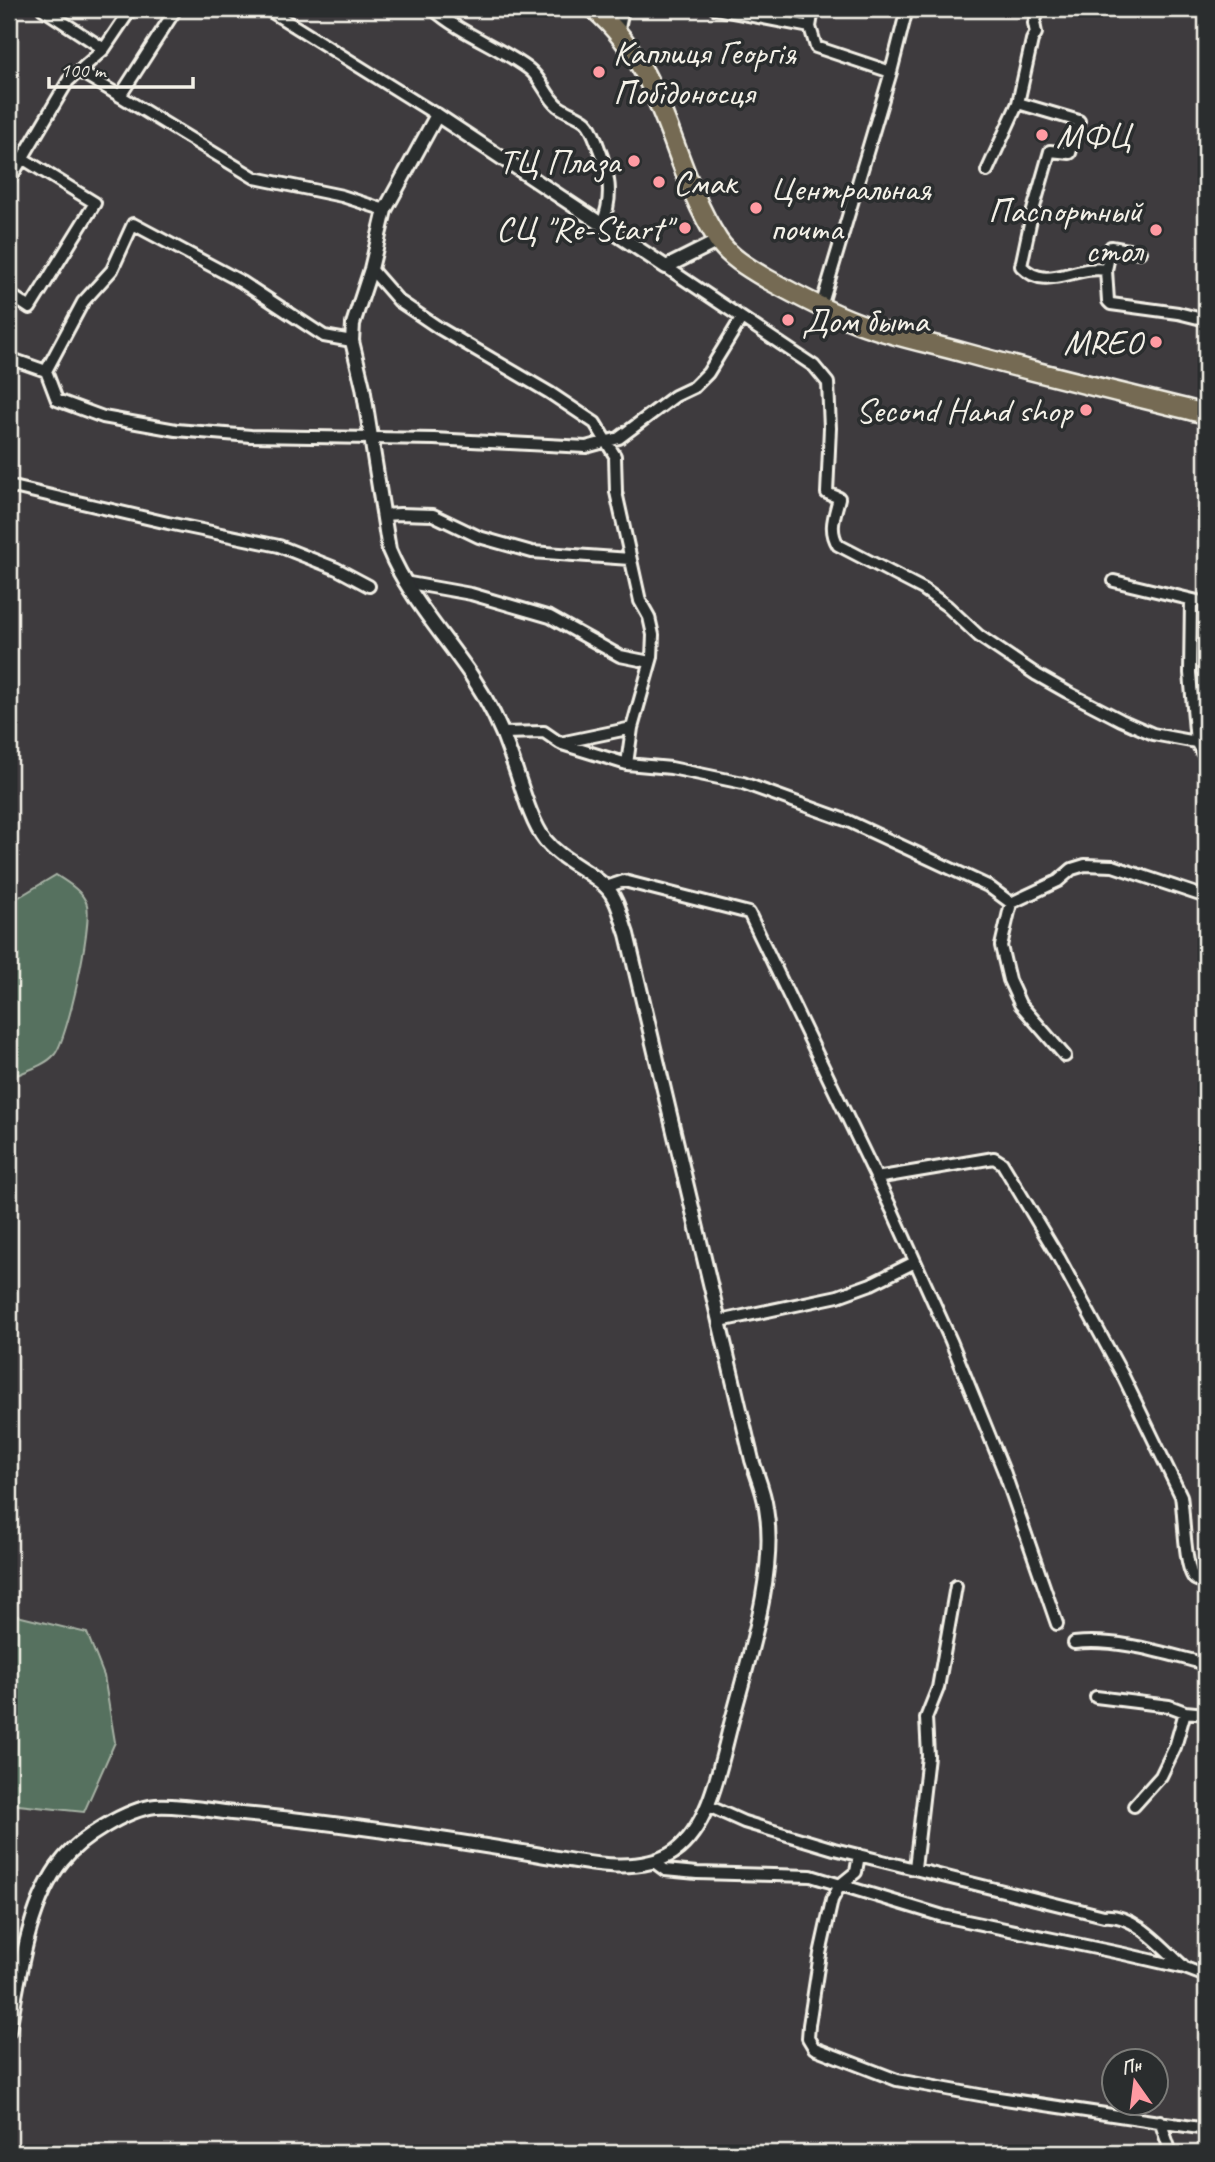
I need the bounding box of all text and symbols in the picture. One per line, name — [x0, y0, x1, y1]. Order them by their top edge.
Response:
place label: Каплиця Георгія Побідоносця — [613, 30, 797, 115]
scale bar — [49, 46, 192, 90]
text: 100 m — [60, 57, 107, 83]
marker: Каплиця Георгія Побідоносця — [591, 64, 607, 80]
place label: МФЦ — [1056, 113, 1134, 158]
marker: МФЦ — [1034, 127, 1050, 143]
place label: ТЦ Плаза — [499, 139, 622, 184]
marker: ТЦ Плаза — [626, 153, 642, 169]
place label: Смак — [673, 160, 739, 205]
place label: Центральная почта — [770, 166, 932, 251]
marker: Смак — [651, 174, 667, 190]
place label: Паспортный стол — [988, 188, 1145, 273]
marker: Центральная почта — [748, 200, 764, 216]
place label: СЦ "Re-Start" — [496, 206, 678, 251]
marker: СЦ "Re-Start" — [677, 220, 693, 236]
marker: Паспортный стол — [1148, 222, 1164, 238]
place label: Дом быта — [802, 298, 931, 343]
marker: Дом быта — [780, 312, 796, 328]
place label: MREO — [1063, 320, 1146, 365]
marker: MREO — [1148, 334, 1164, 350]
place label: Second Hand shop — [856, 388, 1074, 433]
marker: Second Hand shop — [1078, 402, 1094, 418]
north arrow — [1100, 2046, 1170, 2116]
text: Пн — [1119, 2052, 1145, 2081]

